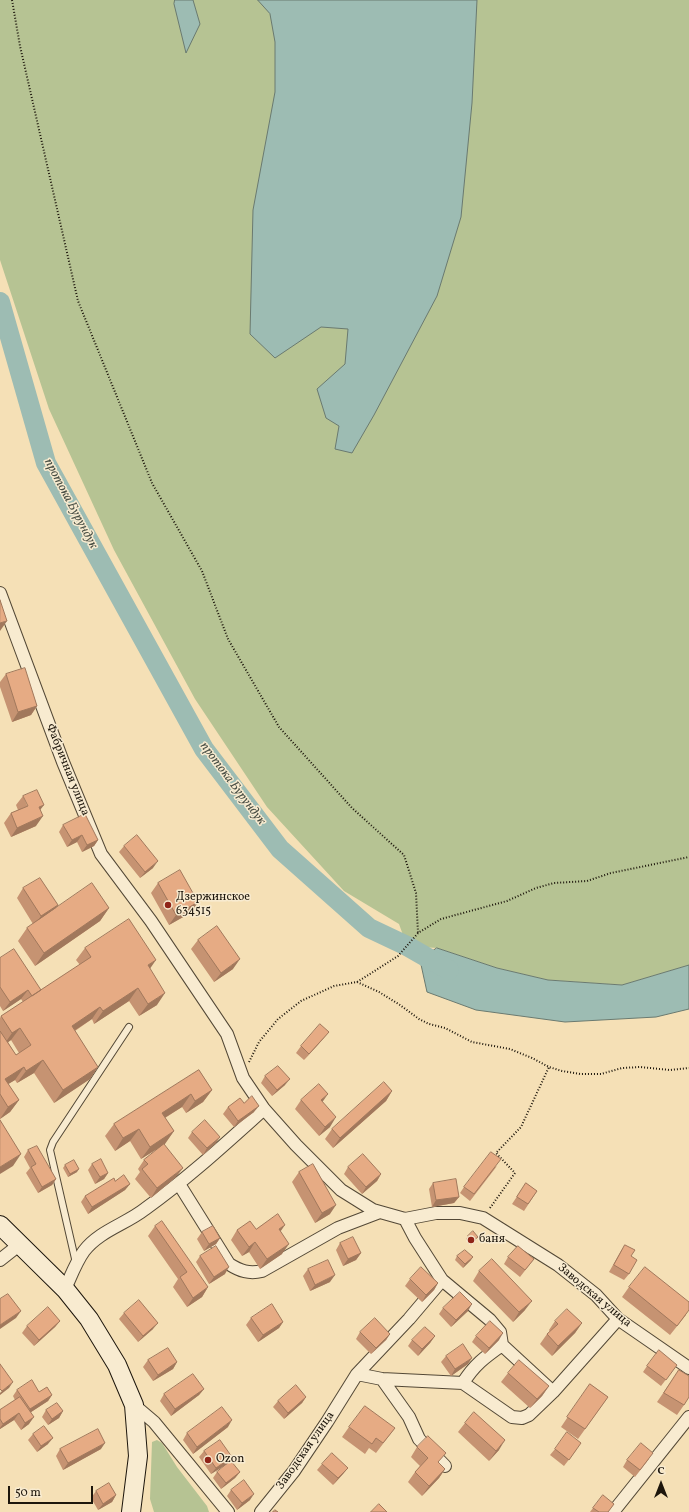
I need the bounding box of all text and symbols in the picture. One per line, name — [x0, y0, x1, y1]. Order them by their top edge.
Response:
water label: протока Бурундук — [40, 456, 100, 552]
street label: Фабричная улица — [42, 722, 92, 818]
water label: протока Бурундук — [196, 739, 268, 829]
place label: Дзержинское 634515 — [176, 891, 250, 919]
marker: Дзержинское 634515 — [163, 900, 173, 910]
place label: баня — [479, 1233, 505, 1247]
marker: баня — [466, 1235, 476, 1245]
street label: Заводская улица — [554, 1261, 634, 1331]
street label: Заводская улица — [274, 1409, 338, 1493]
place label: Ozon — [216, 1453, 244, 1467]
marker: Ozon — [203, 1455, 213, 1465]
north arrow — [641, 1464, 681, 1504]
text: С — [657, 1464, 665, 1479]
scale bar — [10, 1478, 95, 1504]
text: 50 m — [15, 1485, 41, 1501]

